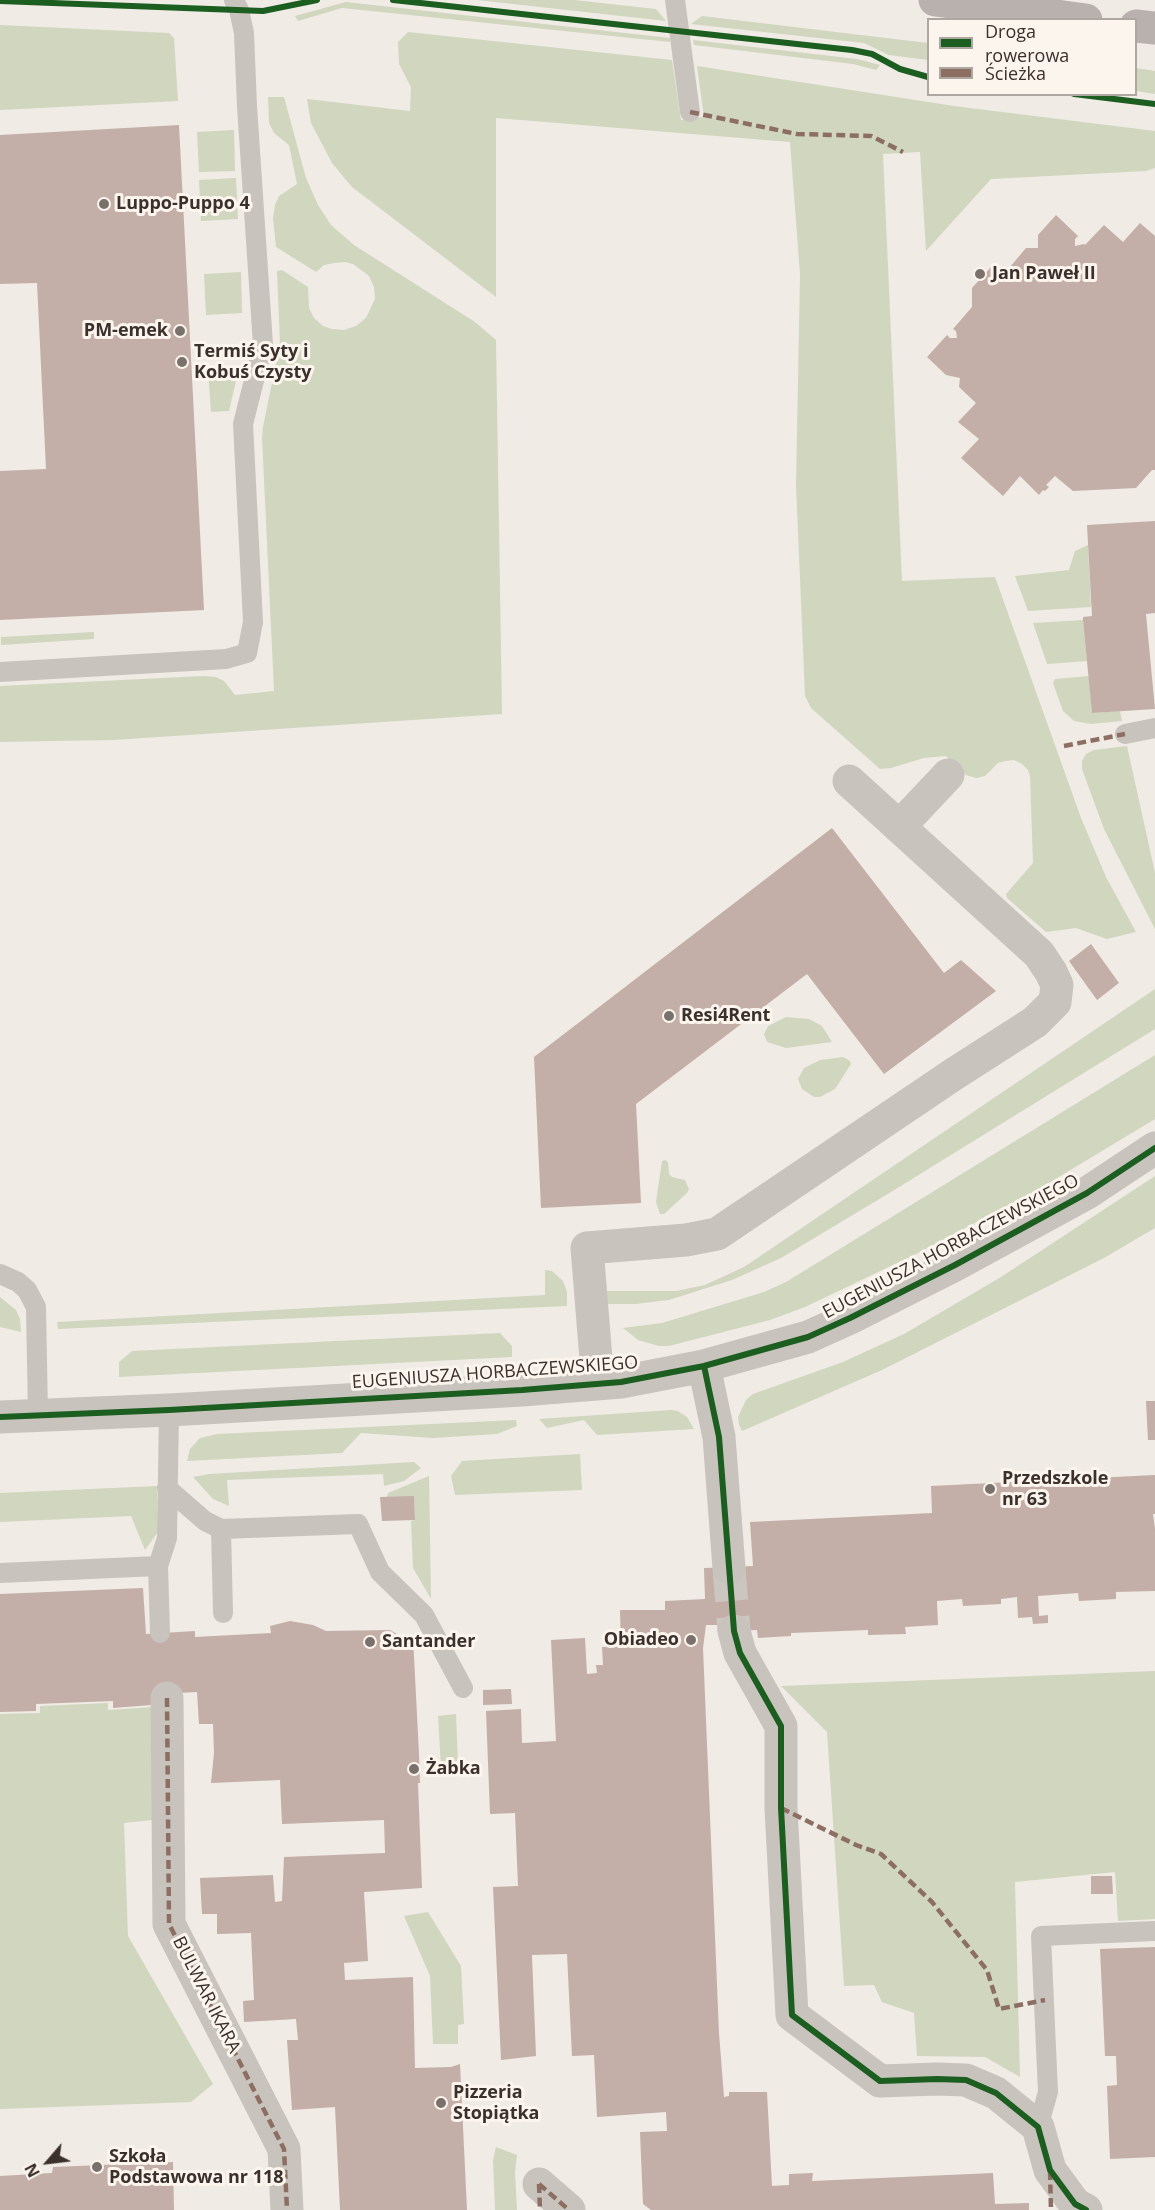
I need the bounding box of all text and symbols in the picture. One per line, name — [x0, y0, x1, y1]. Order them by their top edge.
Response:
legend — [927, 18, 1137, 96]
text: Droga rowerowa — [985, 19, 1069, 67]
text: Ścieżka — [985, 61, 1046, 85]
place label: Luppo-Puppo 4 — [116, 193, 250, 215]
marker: Luppo-Puppo 4 — [97, 197, 111, 211]
place label: Jan Paweł II — [992, 263, 1096, 285]
marker: Jan Paweł II — [973, 267, 987, 281]
place label: PM-emek — [84, 320, 168, 342]
marker: PM-emek — [173, 324, 187, 338]
place label: Termiś Syty i Kobuś Czysty — [194, 341, 311, 384]
marker: Termiś Syty i Kobuś Czysty — [175, 355, 189, 369]
place label: Resi4Rent — [681, 1005, 770, 1027]
marker: Resi4Rent — [662, 1009, 676, 1023]
street label: EUGENIUSZA HORBACZEWSKIEGO — [819, 1170, 1083, 1324]
street label: EUGENIUSZA HORBACZEWSKIEGO — [351, 1352, 639, 1394]
place label: Przedszkole nr 63 — [1002, 1468, 1108, 1510]
marker: Przedszkole nr 63 — [983, 1482, 997, 1496]
place label: Obiadeo — [604, 1629, 679, 1651]
place label: Santander — [382, 1631, 475, 1653]
marker: Obiadeo — [684, 1633, 698, 1647]
marker: Santander — [363, 1635, 377, 1649]
place label: Żabka — [426, 1758, 481, 1780]
marker: Żabka — [407, 1762, 421, 1776]
street label: BULWAR IKARA — [167, 1933, 245, 2057]
place label: Pizzeria Stopiątka — [453, 2082, 539, 2124]
marker: Pizzeria Stopiątka — [434, 2096, 448, 2110]
north arrow — [18, 2132, 78, 2192]
place label: Szkoła Podstawowa nr 118 — [109, 2146, 284, 2188]
text: N — [19, 2160, 45, 2181]
marker: Szkoła Podstawowa nr 118 — [90, 2160, 104, 2174]

